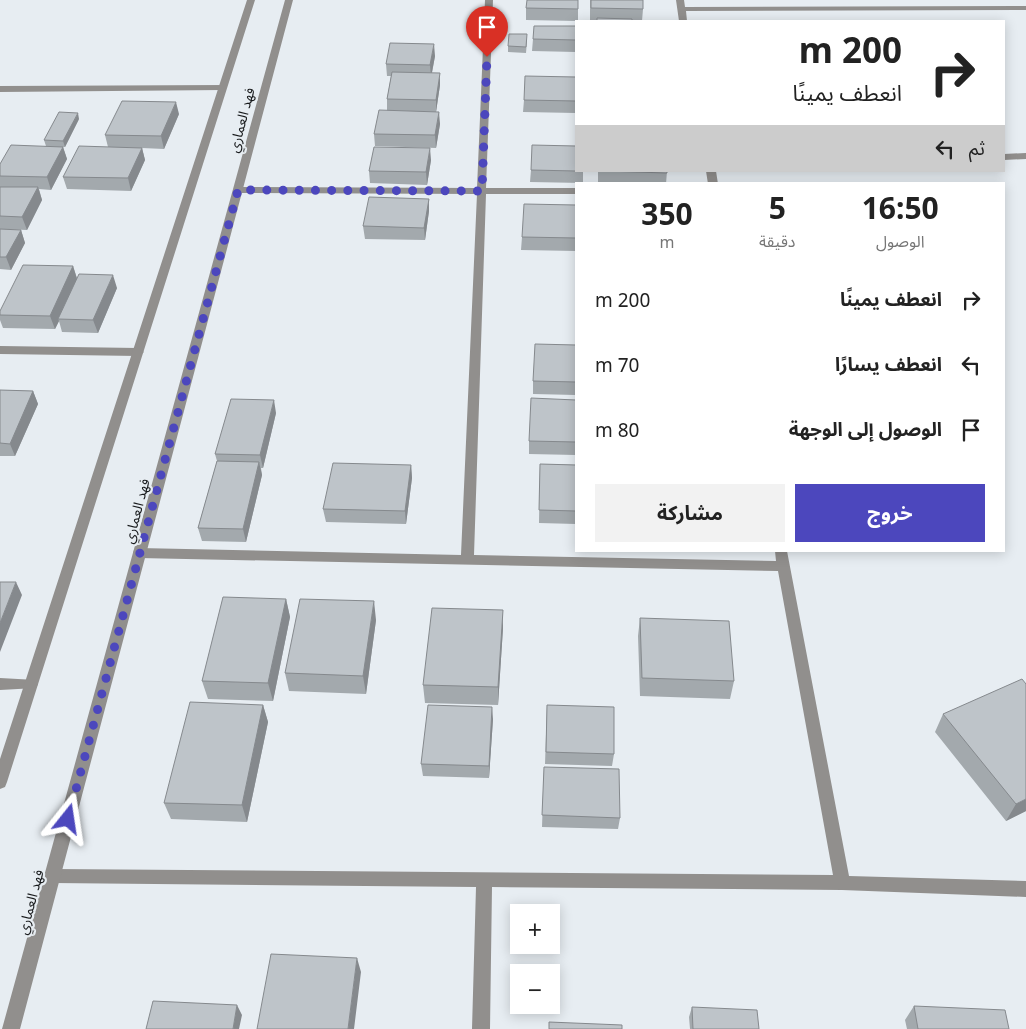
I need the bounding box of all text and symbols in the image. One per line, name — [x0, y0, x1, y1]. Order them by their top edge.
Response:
pin — [466, 6, 508, 57]
icon: arrive — [473, 13, 501, 41]
text: 200 m — [799, 26, 902, 73]
icon: right — [920, 40, 985, 105]
text: انعطف يمينًا — [792, 77, 902, 107]
street label: فهد العماري — [223, 85, 261, 155]
icon: left — [931, 135, 959, 163]
text: ثم — [969, 135, 985, 161]
text: 5 — [769, 187, 786, 228]
text: 16:50 — [862, 187, 939, 228]
text: 350 — [641, 193, 693, 234]
text: دقيقة — [759, 230, 795, 252]
text: الوصول — [876, 230, 925, 252]
text: m — [660, 231, 675, 253]
text: انعطف يمينًا — [840, 286, 942, 312]
icon: right — [957, 286, 985, 314]
text: 200 m — [595, 287, 650, 313]
text: انعطف يسارًا — [835, 351, 942, 377]
icon: left — [957, 351, 985, 379]
text: 70 m — [595, 352, 639, 378]
text: الوصول إلى الوجهة — [789, 416, 942, 442]
icon: arrive — [957, 416, 985, 444]
text: 80 m — [595, 417, 639, 443]
street label: فهد العماري — [118, 476, 156, 546]
button: مشاركة — [595, 484, 785, 542]
button: خروج — [795, 484, 985, 542]
position arrow — [41, 792, 93, 844]
street label: فهد العماري — [12, 867, 50, 937]
map controls — [510, 904, 560, 1014]
button: + — [510, 904, 560, 954]
button: − — [510, 964, 560, 1014]

